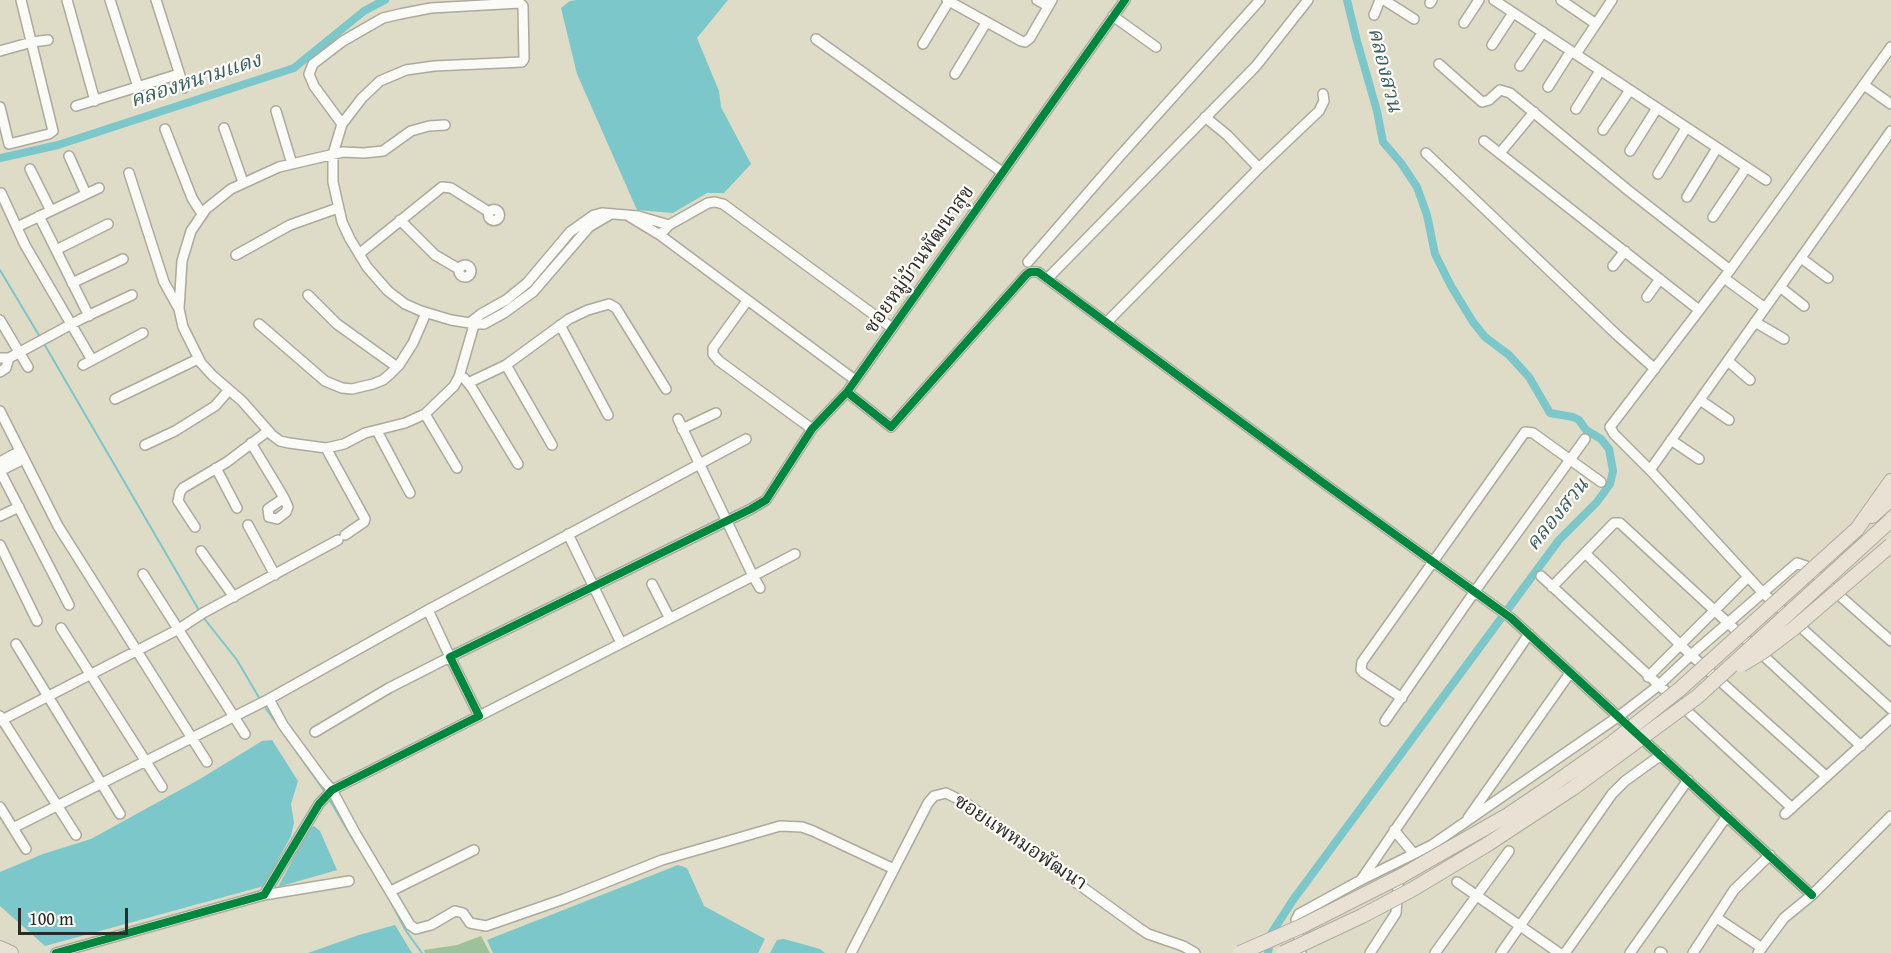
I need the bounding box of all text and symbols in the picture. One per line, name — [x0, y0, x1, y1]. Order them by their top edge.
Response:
water label: คลองสวน — [1361, 25, 1407, 115]
water label: คลองหนามแดง — [127, 48, 265, 114]
street label: ซอยหมู่บ้านพัฒนาสุข — [860, 181, 980, 339]
water label: คลองสวน — [1521, 474, 1595, 556]
street label: ซอยแพหมอพัฒนา — [949, 790, 1091, 896]
scale bar — [21, 896, 130, 934]
text: 100 m — [29, 905, 74, 932]

